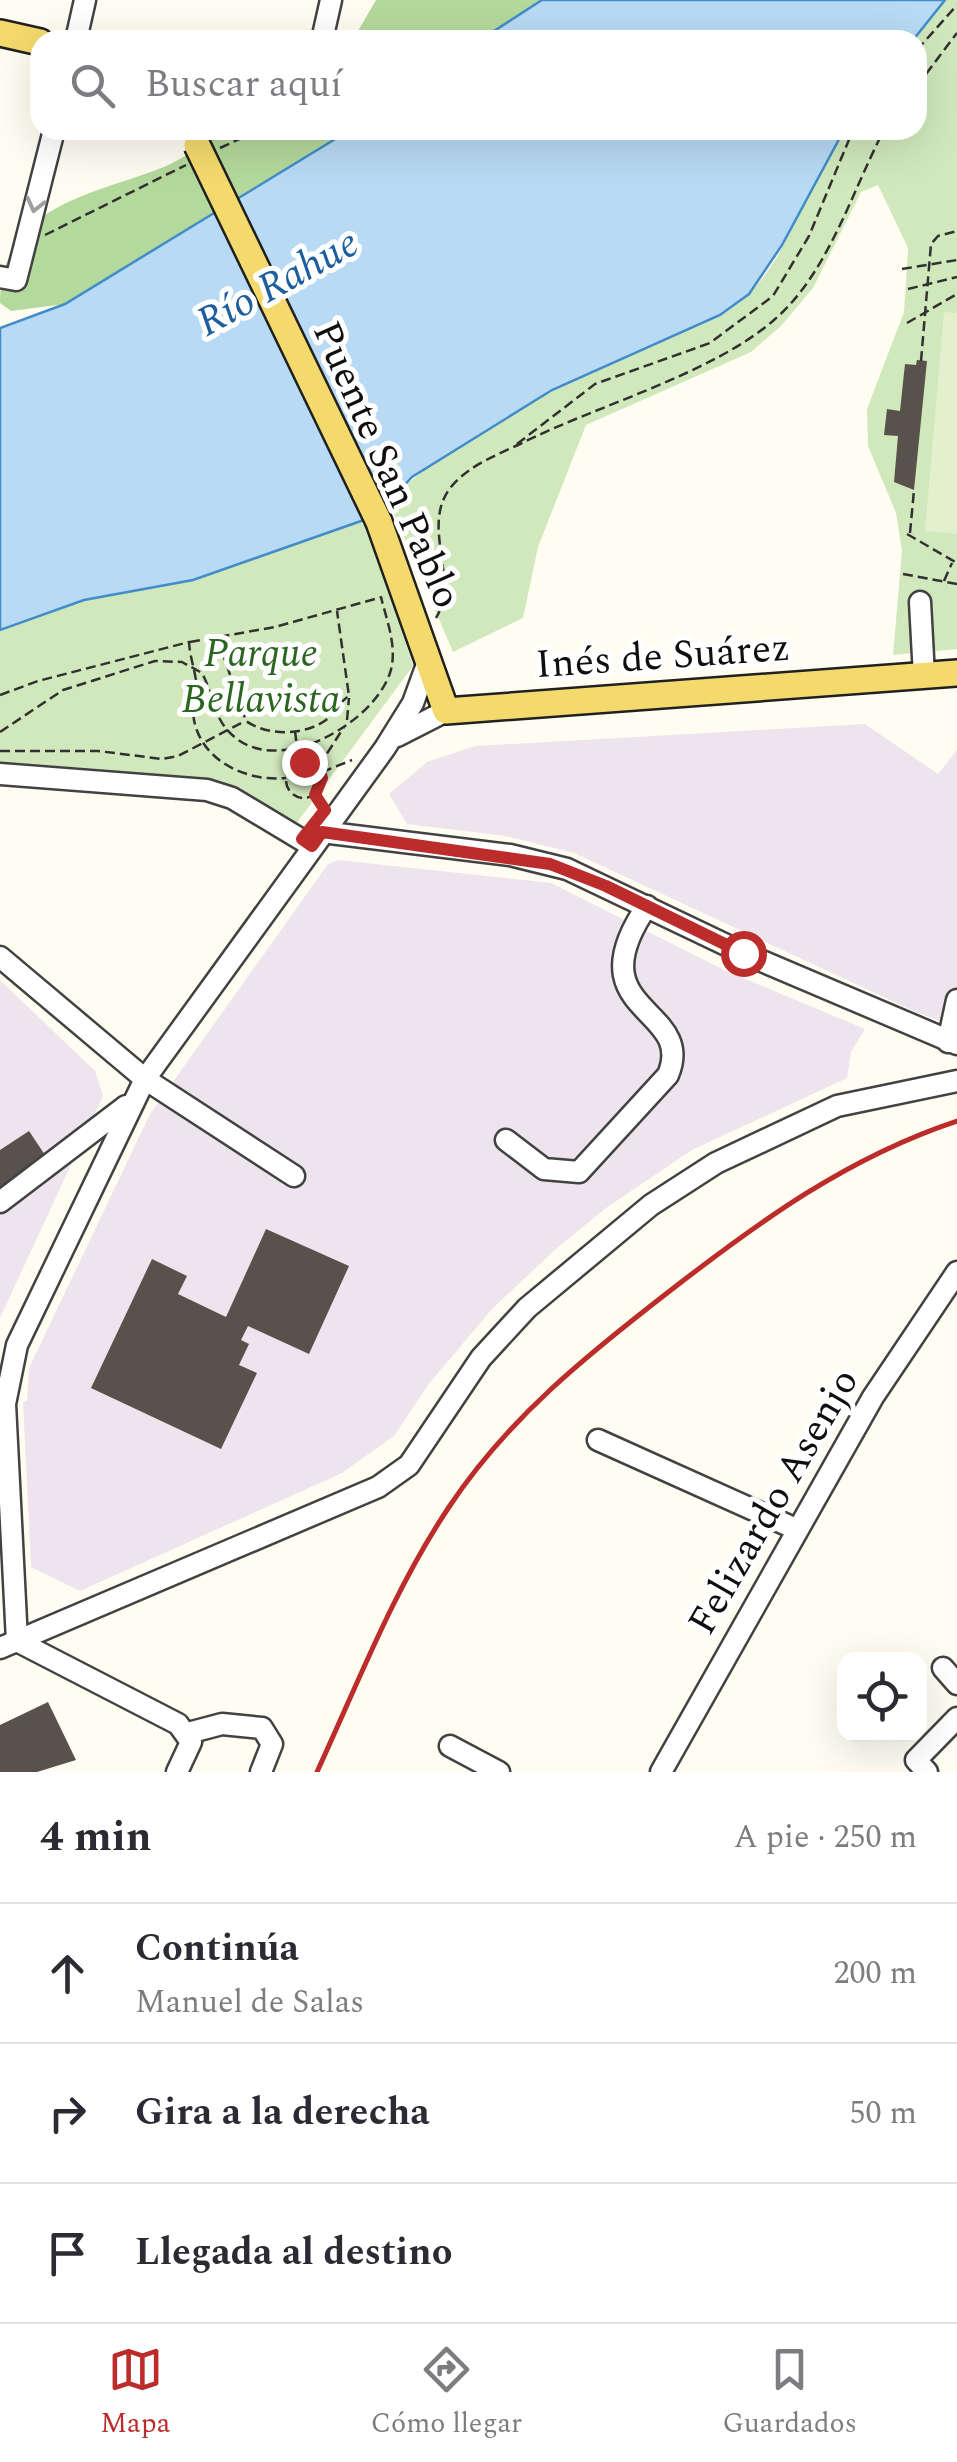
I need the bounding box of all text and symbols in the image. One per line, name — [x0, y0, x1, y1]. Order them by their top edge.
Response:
search box — [30, 30, 927, 140]
text: Buscar aquí — [145, 56, 342, 114]
icon: search — [65, 58, 120, 113]
one-way arrow — [26, 196, 47, 213]
water label: Río Rahue — [185, 212, 371, 354]
street label: Puente San Pablo — [295, 312, 477, 618]
street label: Inés de Suárez — [534, 618, 792, 696]
park label: Parque Bellavista — [182, 624, 340, 731]
route end — [282, 740, 328, 786]
route start — [721, 931, 767, 977]
street label: Felizardo Asenjo — [673, 1357, 875, 1647]
map controls — [837, 1652, 927, 1742]
button: locate — [837, 1652, 927, 1742]
text: 4 min — [40, 1806, 152, 1869]
text: A pie · 250 m — [734, 1813, 917, 1862]
text: Continúa — [135, 1920, 299, 1978]
icon: ahead — [40, 1946, 95, 2001]
text: 200 m — [833, 1949, 917, 1998]
text: Manuel de Salas — [135, 1978, 364, 2027]
text: Gira a la derecha — [135, 2084, 430, 2142]
icon: right — [40, 2086, 95, 2141]
text: 50 m — [849, 2089, 917, 2138]
text: Llegada al destino — [135, 2224, 453, 2282]
icon: arrive — [40, 2226, 95, 2281]
tab: Mapa — [100, 2342, 170, 2445]
tab: Cómo llegar — [371, 2342, 522, 2445]
tab: Guardados — [723, 2342, 857, 2445]

